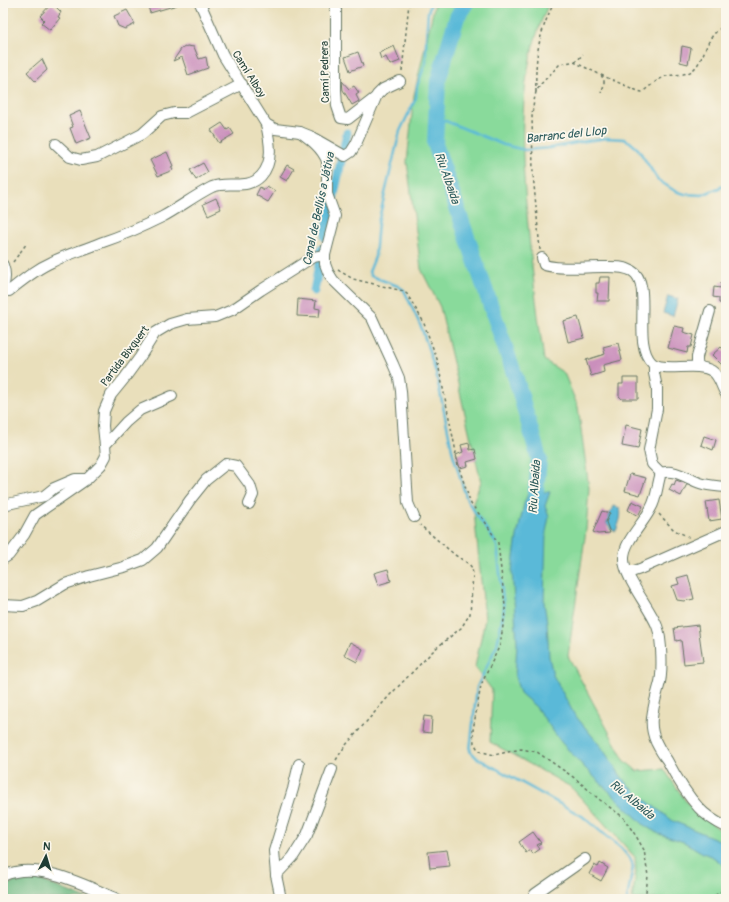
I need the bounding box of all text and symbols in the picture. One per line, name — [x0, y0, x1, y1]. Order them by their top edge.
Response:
street label: Camí Pedrera — [318, 41, 332, 103]
street label: Camí Alboy — [229, 48, 269, 100]
water label: Barranc del Llop — [525, 123, 608, 147]
water label: Canal de Bellús a Játiva — [300, 150, 339, 267]
water label: Riu Albaida — [431, 150, 463, 207]
street label: Partida Bixquert — [98, 323, 152, 389]
water label: Riu Albaida — [526, 458, 544, 514]
water label: Riu Albaida — [607, 777, 658, 824]
north arrow — [26, 836, 66, 876]
text: N — [43, 840, 52, 853]

